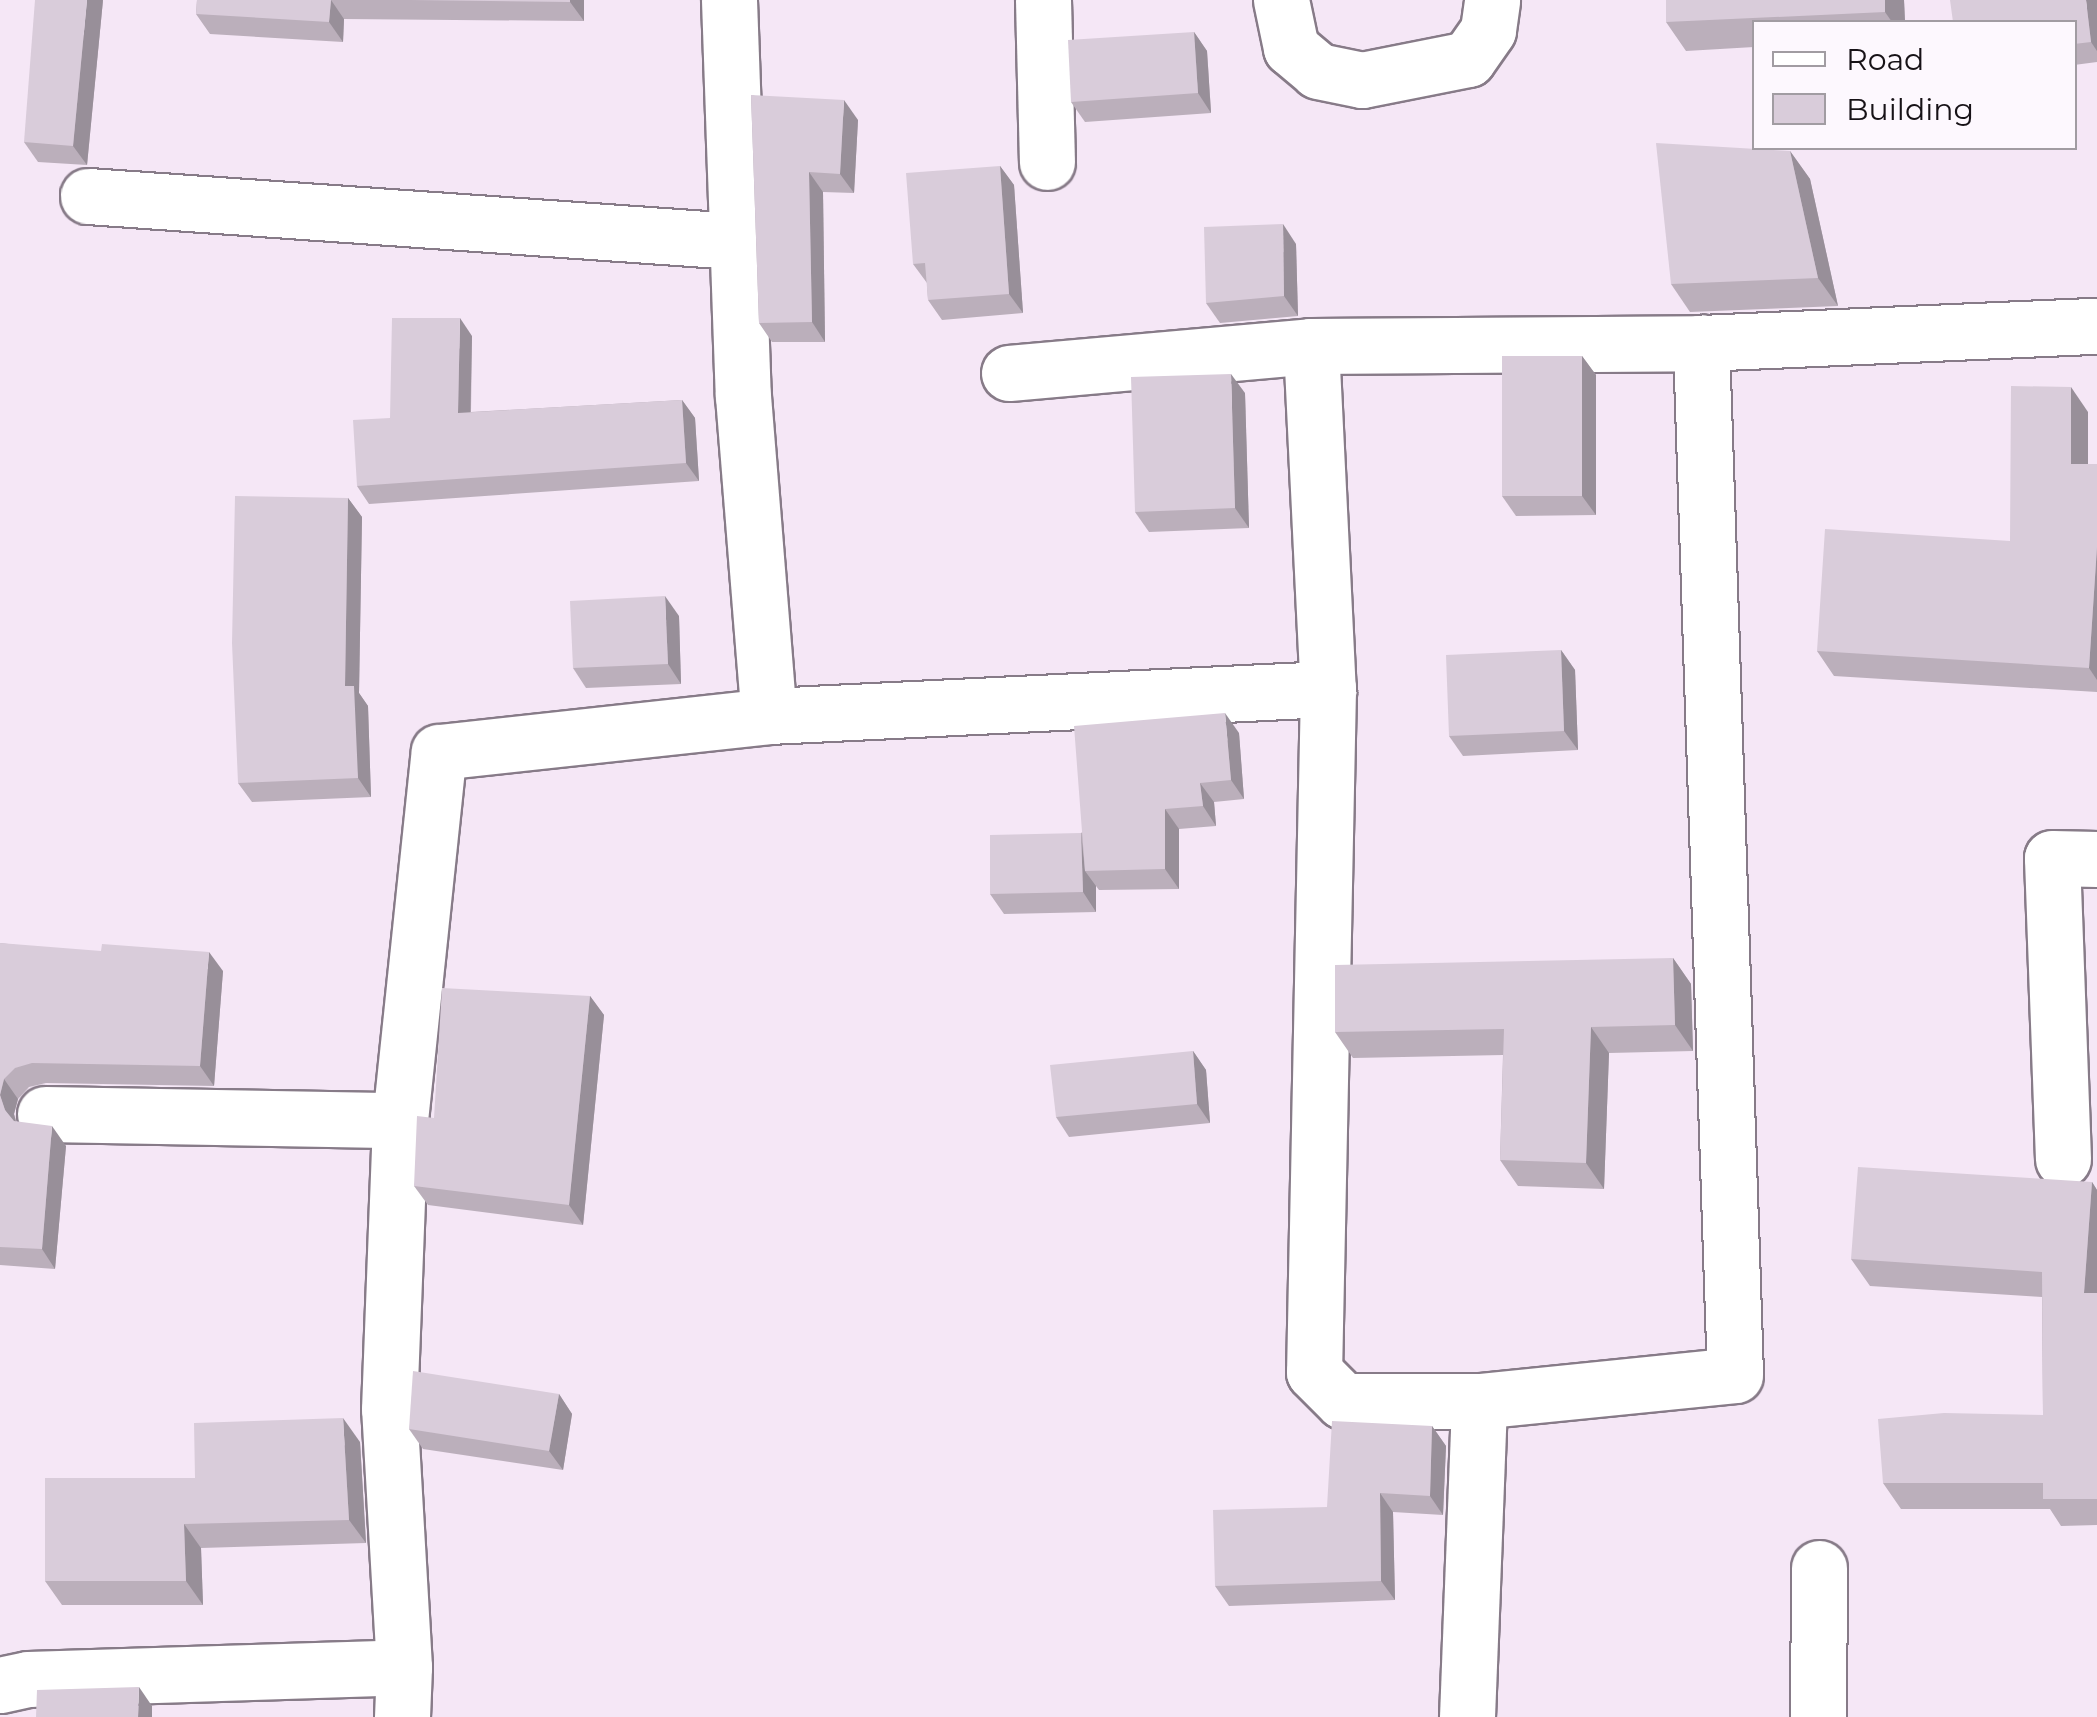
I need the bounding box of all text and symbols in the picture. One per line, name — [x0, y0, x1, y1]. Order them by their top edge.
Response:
legend — [1752, 20, 2077, 150]
text: Road — [1846, 41, 1924, 78]
text: Building — [1846, 91, 1974, 128]

